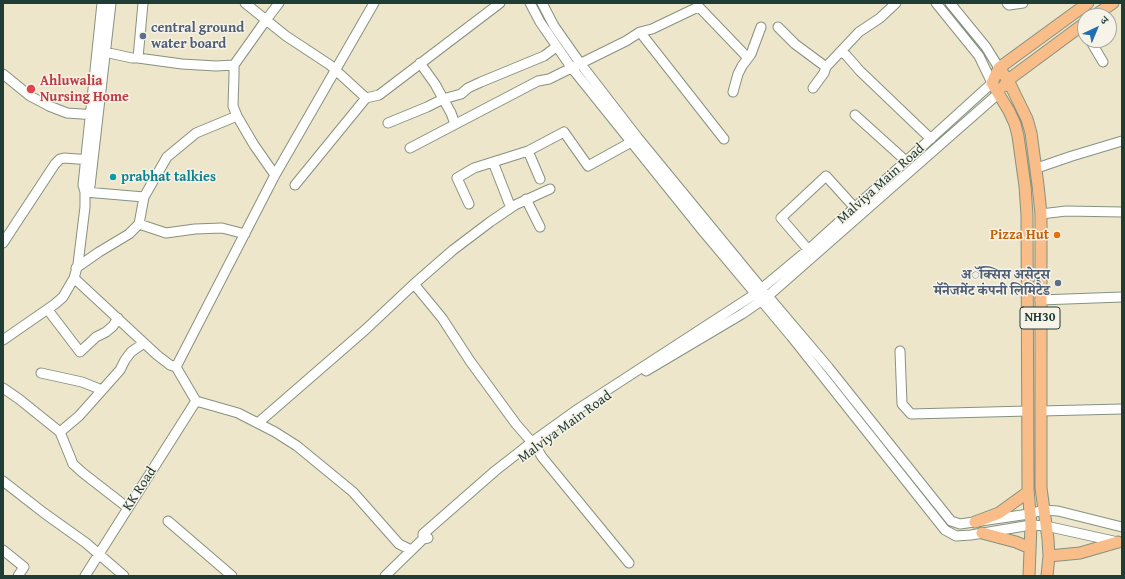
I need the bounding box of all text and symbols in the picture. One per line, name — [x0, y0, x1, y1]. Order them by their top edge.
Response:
north arrow — [1077, 8, 1117, 48]
text: उ — [1097, 12, 1112, 28]
place label: central ground water board — [151, 20, 244, 52]
marker: central ground water board — [138, 31, 148, 41]
place label: Ahluwalia Nursing Home — [40, 73, 129, 106]
marker: Ahluwalia Nursing Home — [25, 83, 37, 95]
street label: Malviya Main Road — [834, 140, 928, 228]
place label: prabhat talkies — [121, 169, 216, 185]
marker: prabhat talkies — [108, 172, 118, 182]
place label: Pizza Hut — [990, 227, 1049, 243]
marker: Pizza Hut — [1052, 230, 1062, 240]
place label: अॅक्सिस असेट्स मॅनेजमेंट कंपनी लिमिटेड — [934, 267, 1050, 300]
marker: अॅक्सिस असेट्स मॅनेजमेंट कंपनी लिमिटेड — [1053, 278, 1063, 288]
road number: NH30 — [1020, 307, 1060, 329]
street label: Malviya Main Road — [515, 387, 615, 467]
street label: KK Road — [120, 464, 160, 514]

